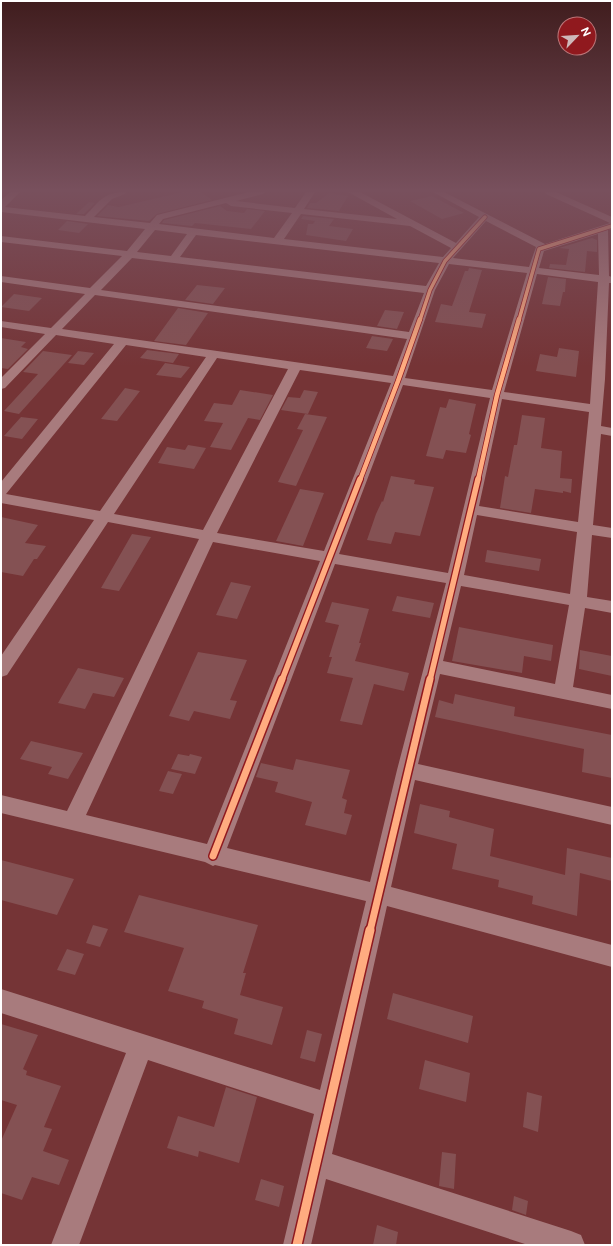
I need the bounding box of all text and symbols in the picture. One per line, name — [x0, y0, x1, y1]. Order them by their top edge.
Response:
north arrow — [557, 16, 597, 56]
text: N — [579, 25, 593, 38]

